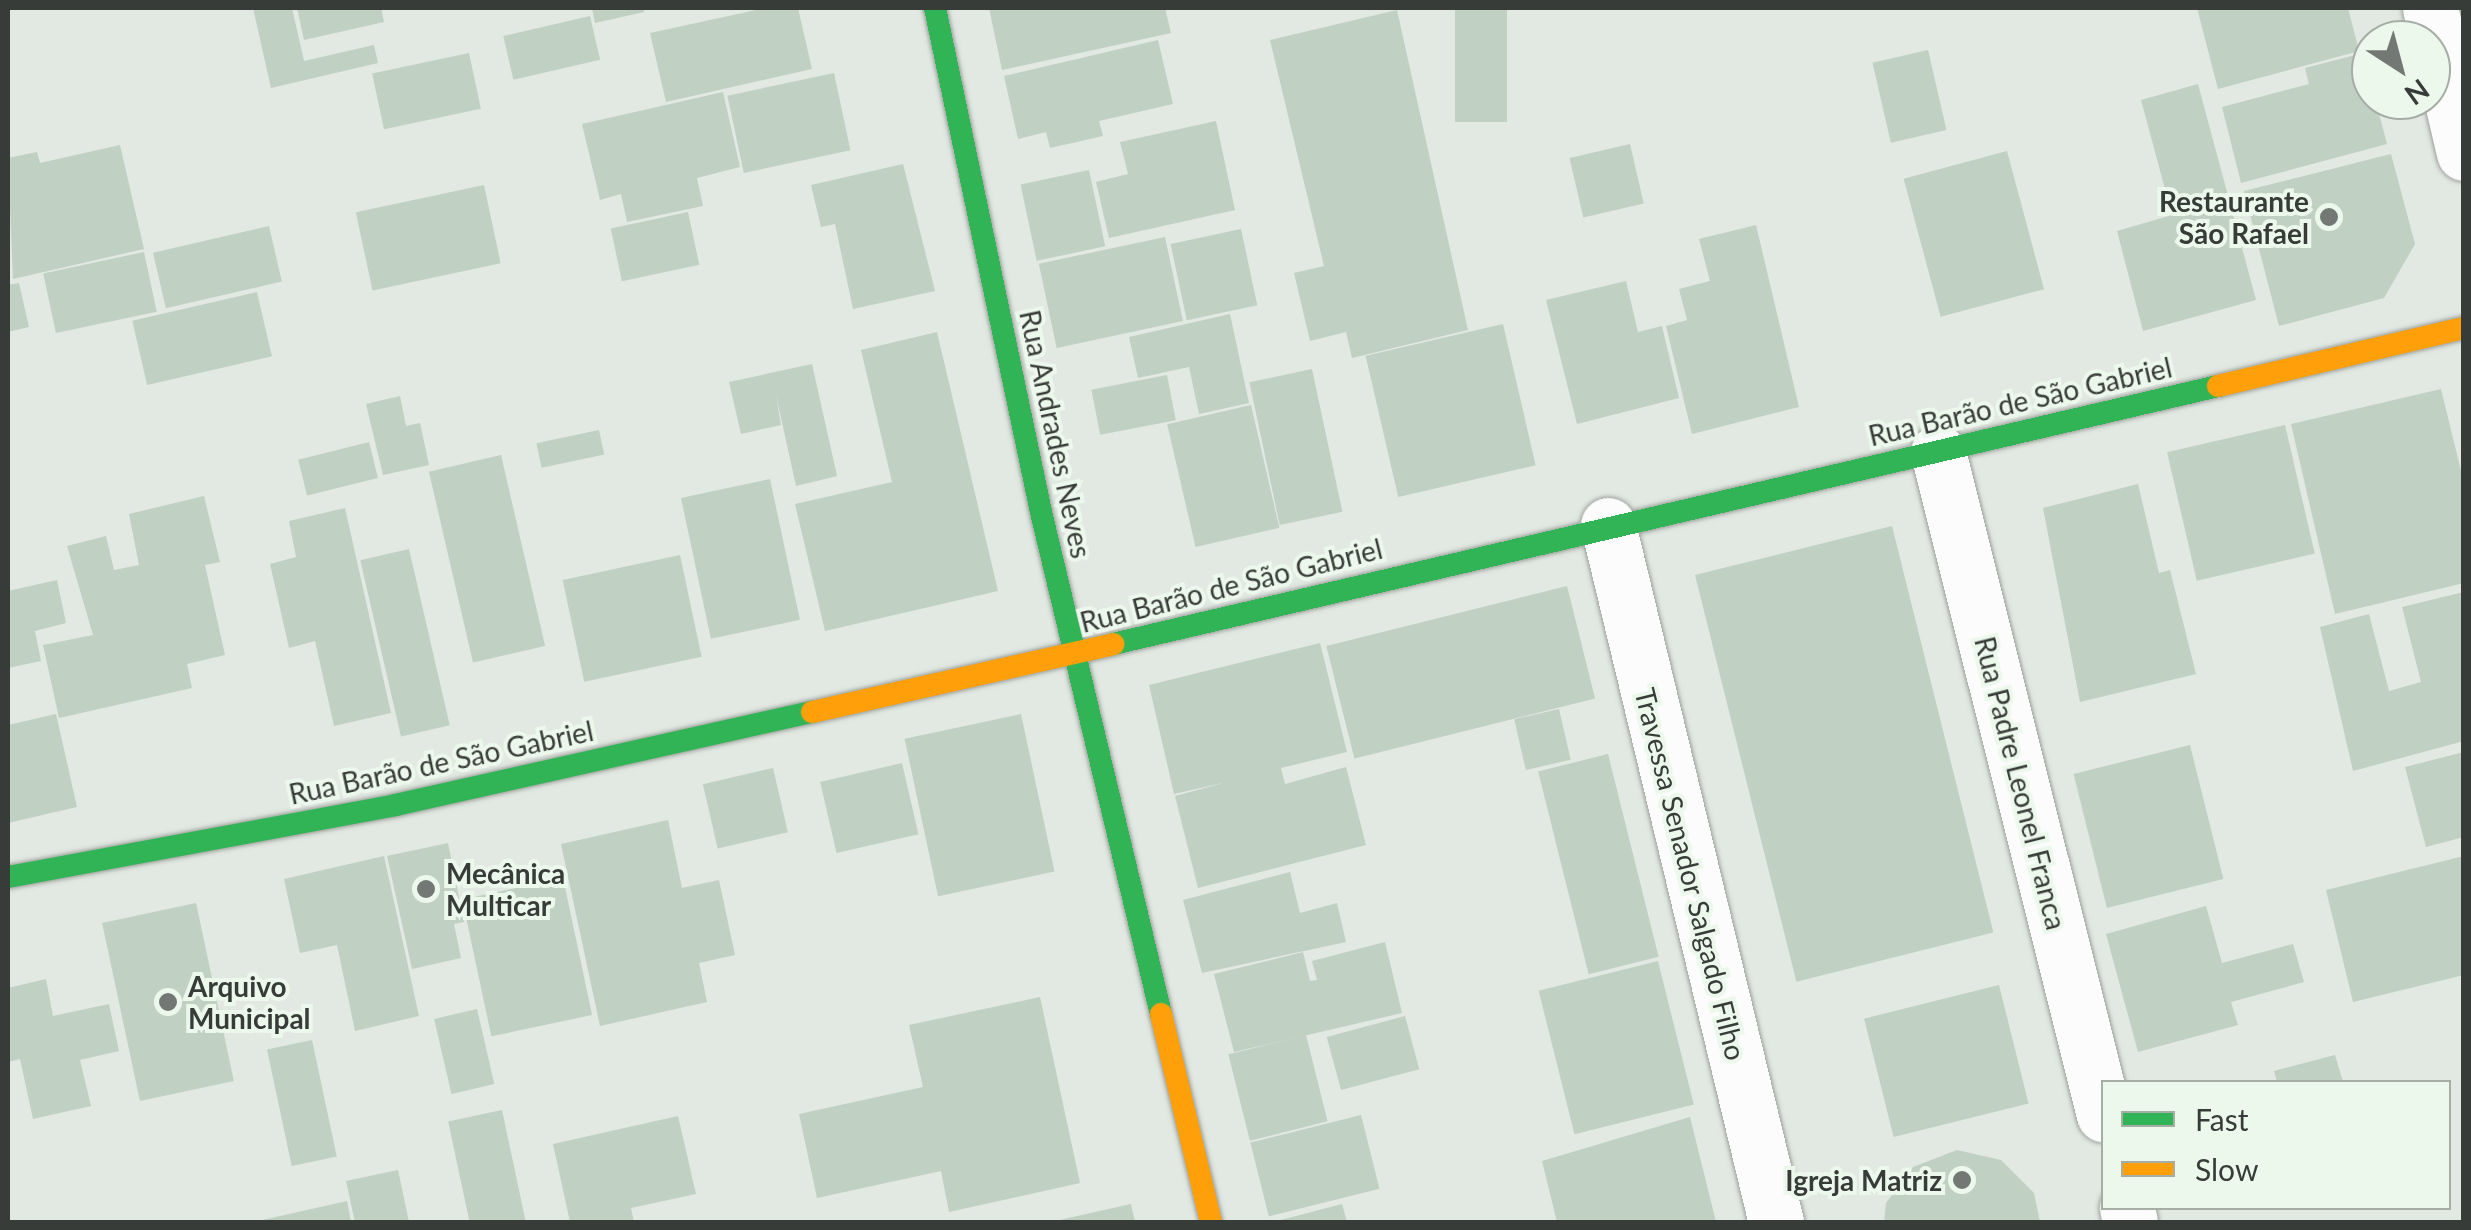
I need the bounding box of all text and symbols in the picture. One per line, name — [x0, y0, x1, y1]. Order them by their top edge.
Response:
north arrow — [2351, 20, 2451, 120]
text: N — [2399, 73, 2436, 113]
place label: Restaurante São Rafael — [2159, 184, 2309, 250]
marker: Restaurante São Rafael — [2318, 206, 2340, 228]
street label: Rua Andrades Neves — [1013, 306, 1099, 562]
street label: Rua Barão de São Gabriel — [1865, 350, 2175, 452]
street label: Rua Barão de São Gabriel — [1076, 531, 1386, 639]
street label: Rua Padre Leonel Franca — [1968, 633, 2074, 933]
street label: Travessa Senador Salgado Filho — [1628, 684, 1754, 1064]
street label: Rua Barão de São Gabriel — [286, 713, 596, 811]
place label: Mecânica Multicar — [446, 856, 565, 922]
marker: Mecânica Multicar — [415, 878, 437, 900]
place label: Arquivo Municipal — [188, 969, 311, 1035]
marker: Arquivo Municipal — [157, 991, 179, 1013]
legend — [2101, 1080, 2451, 1210]
text: Fast — [2195, 1101, 2249, 1137]
text: Slow — [2195, 1151, 2258, 1187]
place label: Igreja Matriz — [1785, 1163, 1942, 1197]
marker: Igreja Matriz — [1951, 1169, 1973, 1191]

